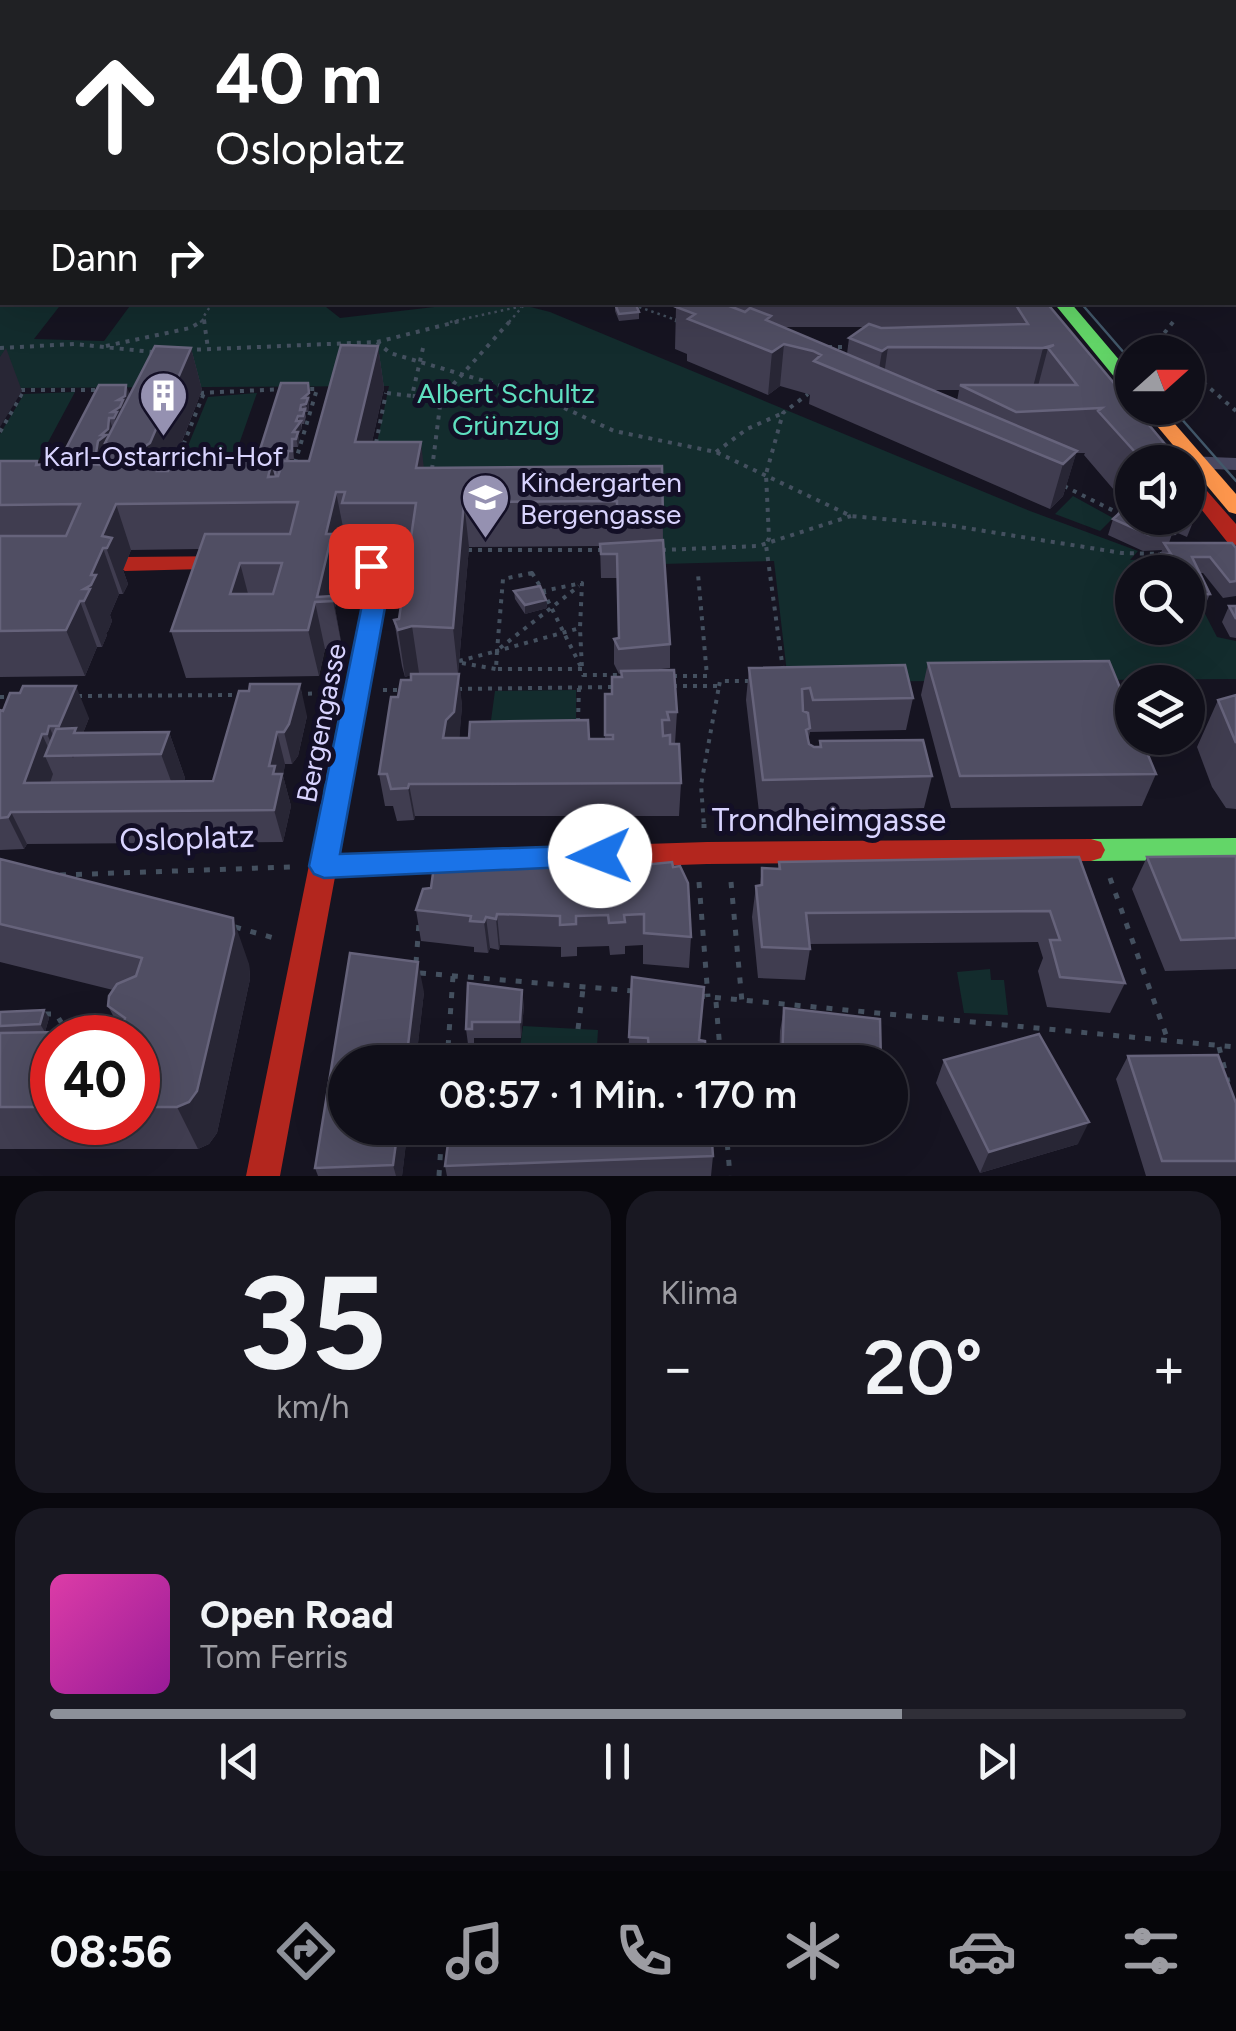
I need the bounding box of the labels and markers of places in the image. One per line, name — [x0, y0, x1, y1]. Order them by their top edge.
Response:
building icon: Karl-Ostarrichi-Hof — [137, 370, 189, 438]
place label: Karl-Ostarrichi-Hof — [43, 439, 284, 473]
place label: Kindergarten Bergengasse — [520, 465, 682, 531]
school or university icon: Kindergarten Bergengasse — [459, 472, 511, 540]
pin — [329, 524, 414, 609]

